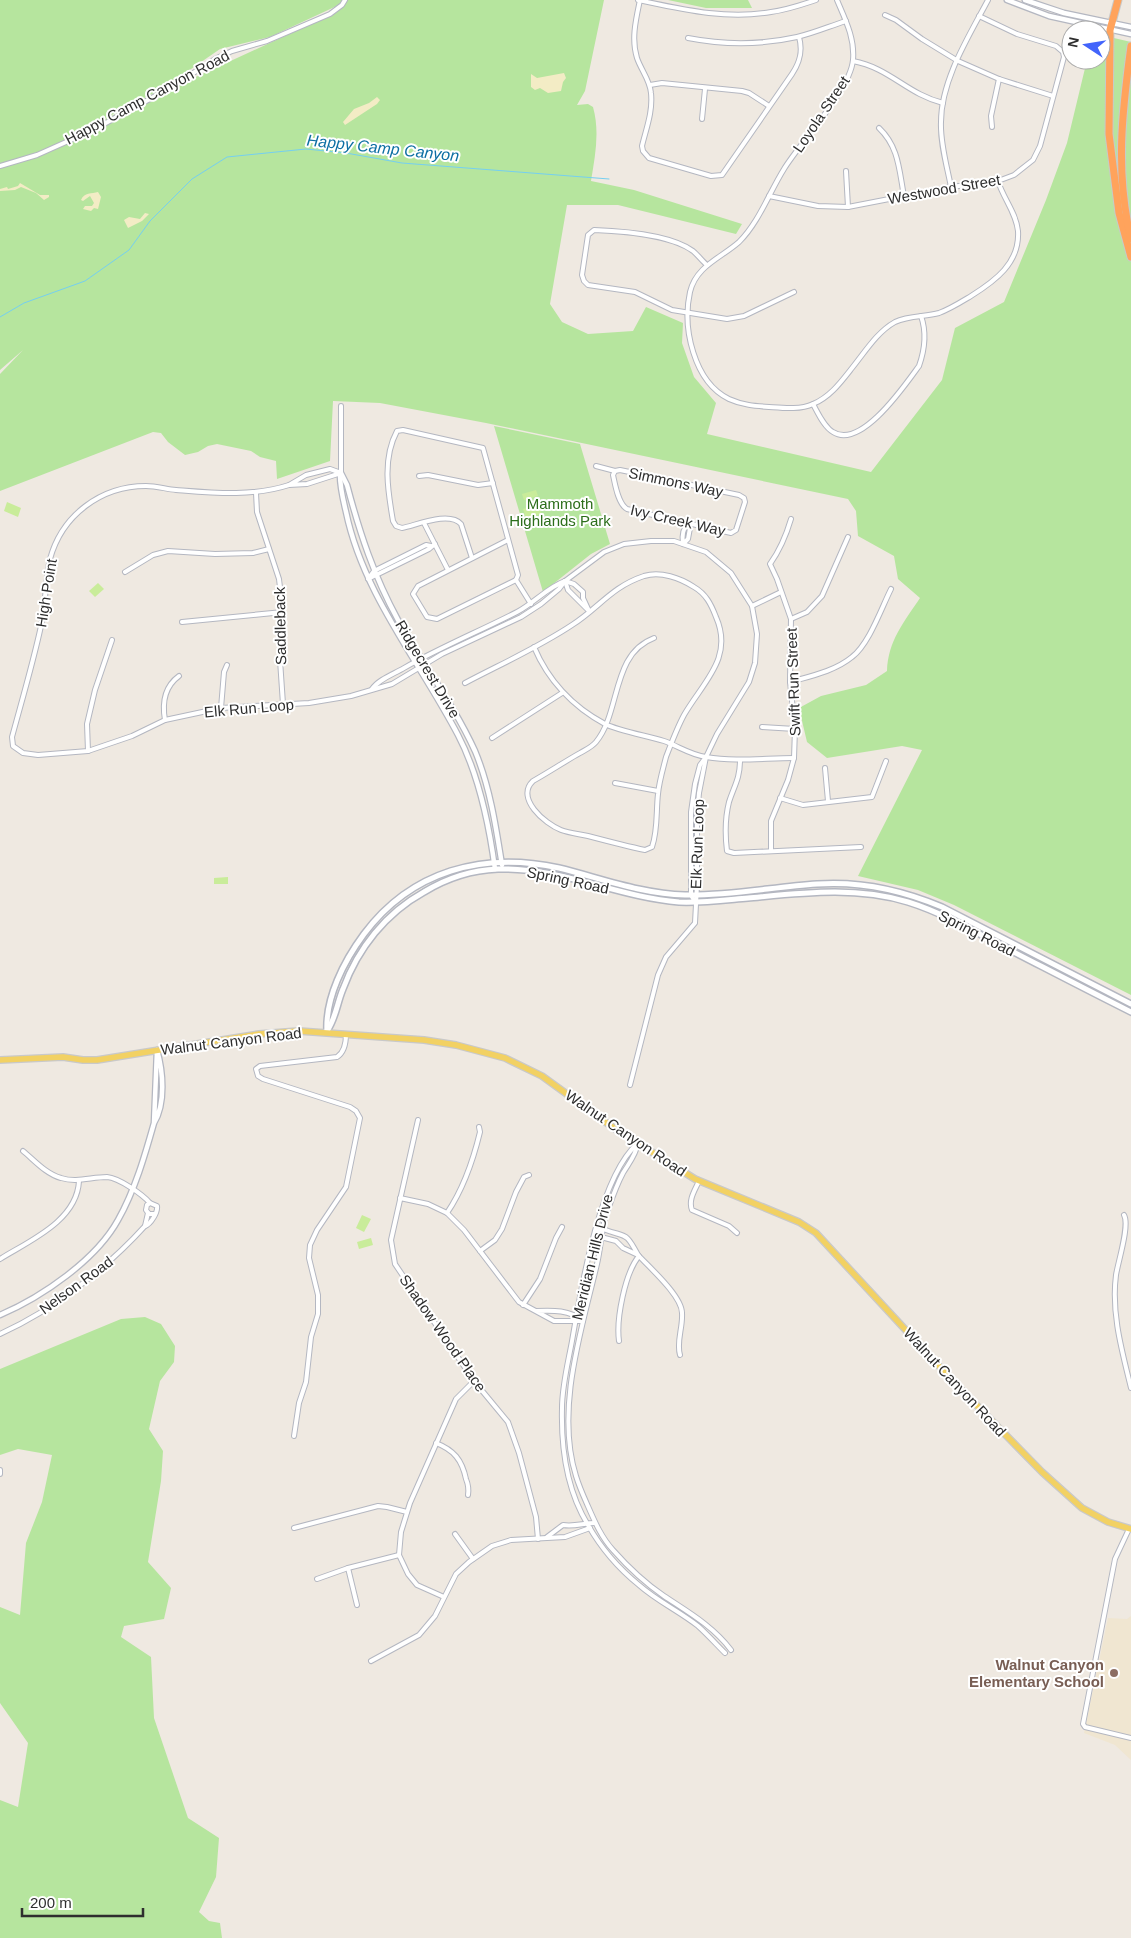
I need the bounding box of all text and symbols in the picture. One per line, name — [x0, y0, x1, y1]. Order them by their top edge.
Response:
north arrow — [1061, 20, 1111, 70]
text: N — [1064, 36, 1082, 49]
street label: Happy Camp Canyon Road — [62, 46, 232, 148]
street label: Loyola Street — [789, 72, 853, 155]
water label: Happy Camp Canyon — [306, 132, 460, 164]
street label: Westwood Street — [886, 171, 1002, 207]
street label: Simmons Way — [627, 464, 725, 500]
park label: Mammoth Highlands Park — [509, 495, 611, 529]
street label: Ivy Creek Way — [629, 501, 728, 539]
street label: High Point — [32, 557, 60, 629]
street label: Saddleback — [271, 586, 289, 665]
street label: Ridgecrest Drive — [392, 617, 464, 721]
street label: Swift Run Street — [783, 627, 803, 736]
street label: Elk Run Loop — [203, 696, 295, 720]
street label: Elk Run Loop — [687, 799, 707, 889]
street label: Spring Road — [525, 863, 611, 897]
street label: Spring Road — [936, 906, 1018, 960]
street label: Walnut Canyon Road — [159, 1024, 303, 1058]
street label: Walnut Canyon Road — [562, 1086, 690, 1180]
street label: Meridian Hills Drive — [568, 1192, 616, 1322]
street label: Nelson Road — [36, 1253, 116, 1317]
street label: Shadow Wood Place — [396, 1271, 490, 1395]
street label: Walnut Canyon Road — [900, 1324, 1010, 1440]
place label: Walnut Canyon Elementary School — [969, 1656, 1104, 1690]
marker: Walnut Canyon Elementary School — [1108, 1667, 1120, 1679]
scale bar — [22, 1886, 144, 1918]
text: 200 m — [30, 1894, 72, 1911]

